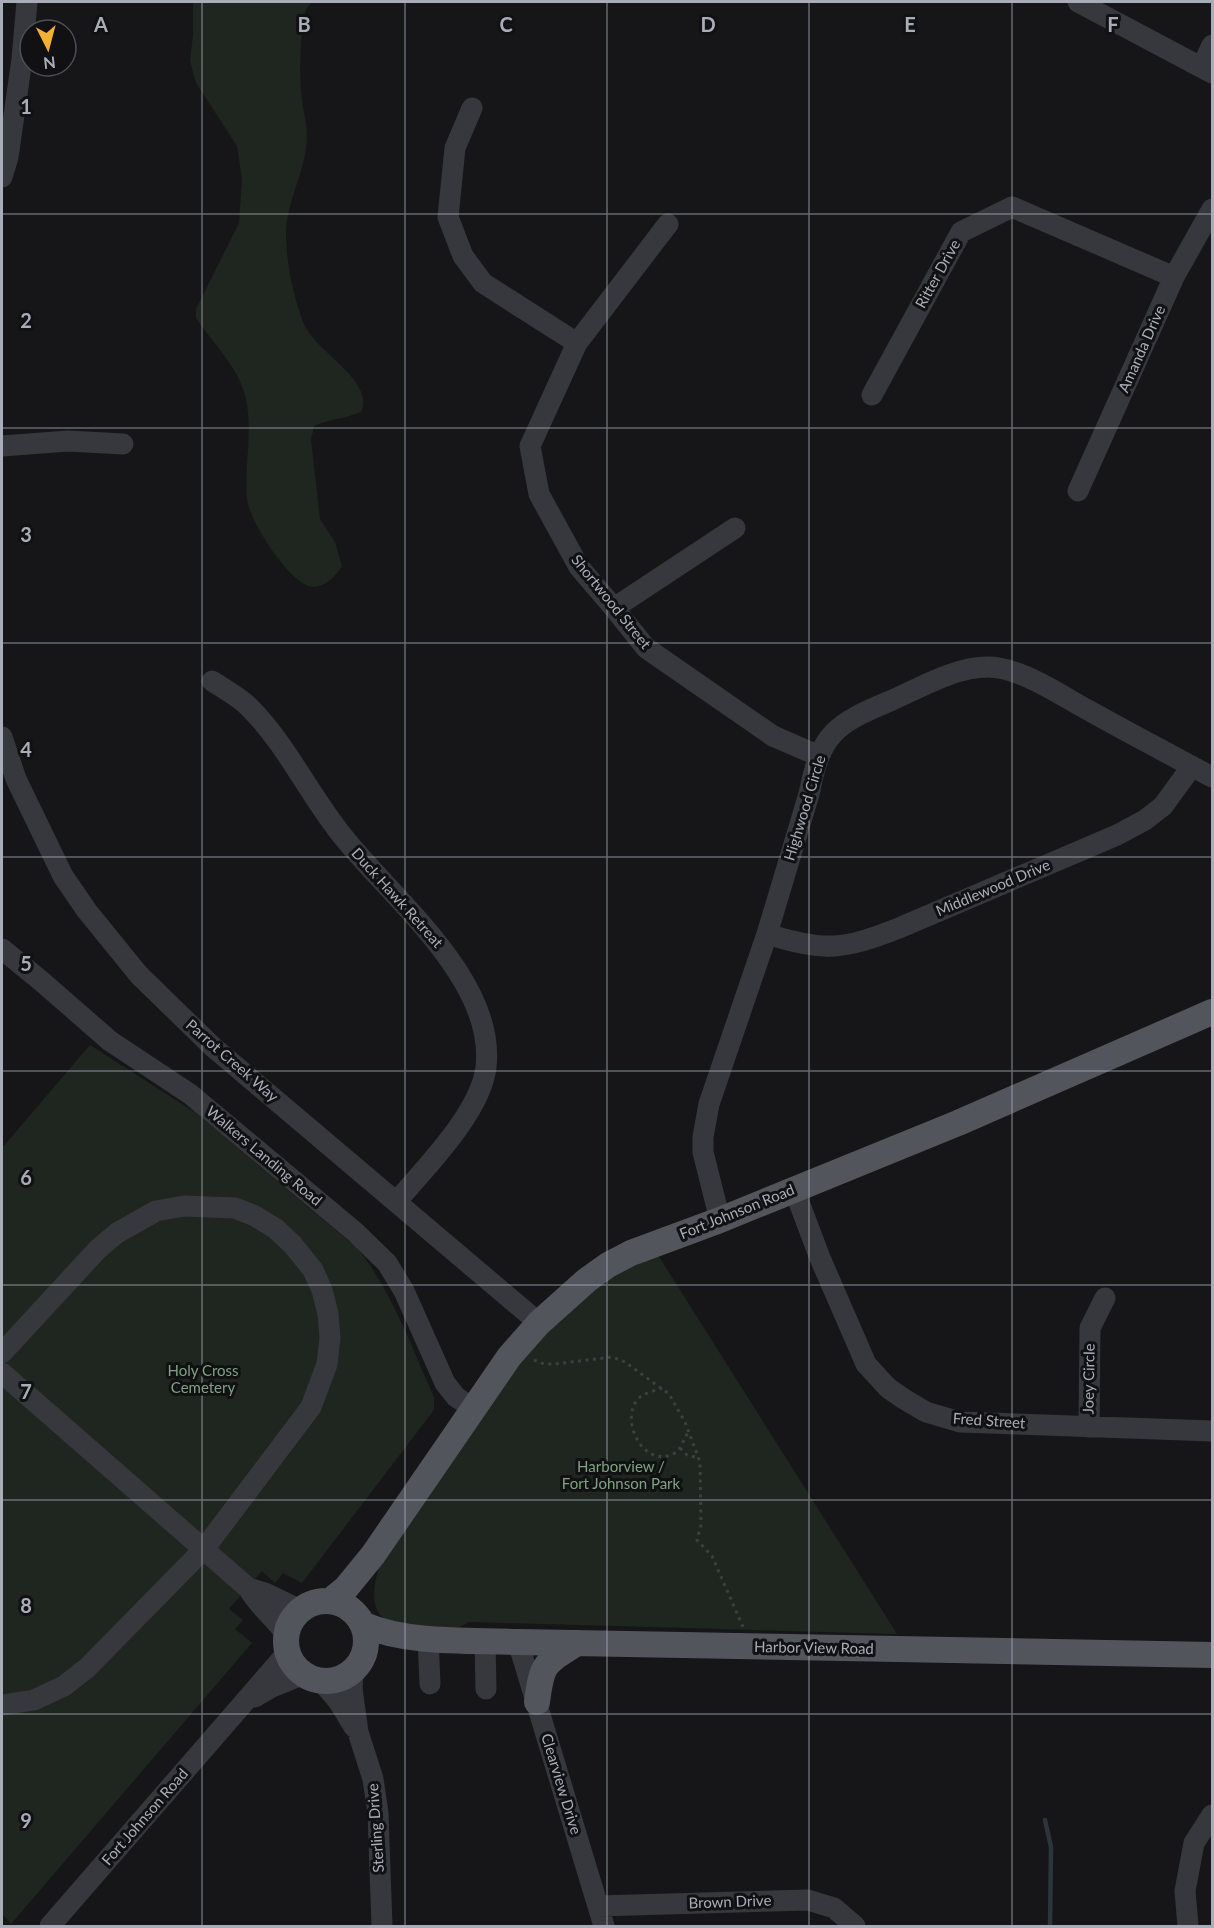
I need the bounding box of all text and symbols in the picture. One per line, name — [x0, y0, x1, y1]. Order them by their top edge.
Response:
text: A — [93, 12, 108, 36]
text: B — [297, 12, 311, 36]
text: C — [499, 12, 513, 36]
text: D — [700, 12, 716, 36]
text: E — [904, 12, 916, 36]
text: F — [1107, 12, 1119, 36]
north arrow — [18, 18, 78, 78]
text: N — [42, 53, 57, 74]
text: 1 — [20, 94, 32, 118]
street label: Ritter Drive — [911, 236, 963, 311]
street label: Amanda Drive — [1114, 302, 1168, 395]
text: 2 — [20, 308, 32, 332]
text: 3 — [20, 522, 32, 546]
street label: Shortwood Street — [568, 551, 656, 653]
text: 4 — [20, 737, 32, 761]
street label: Highwood Circle — [779, 753, 829, 863]
street label: Duck Hawk Retreat — [348, 844, 448, 951]
street label: Middlewood Drive — [933, 855, 1052, 919]
text: 5 — [20, 951, 32, 975]
street label: Parrot Creek Way — [183, 1015, 283, 1105]
street label: Walkers Landing Road — [203, 1102, 326, 1209]
text: 6 — [20, 1165, 32, 1189]
street label: Fort Johnson Road — [677, 1180, 797, 1242]
street label: Joey Circle — [1078, 1343, 1098, 1415]
park label: Holy Cross Cemetery — [167, 1361, 239, 1396]
text: 7 — [20, 1379, 32, 1403]
street label: Fred Street — [952, 1408, 1027, 1432]
park label: Harborview / Fort Johnson Park — [562, 1457, 681, 1492]
text: 8 — [20, 1593, 32, 1617]
street label: Harbor View Road — [754, 1637, 874, 1657]
street label: Clearview Drive — [538, 1731, 586, 1836]
street label: Fort Johnson Road — [97, 1764, 191, 1868]
street label: Sterling Drive — [363, 1783, 387, 1873]
text: 9 — [20, 1808, 32, 1832]
street label: Brown Drive — [688, 1891, 772, 1911]

